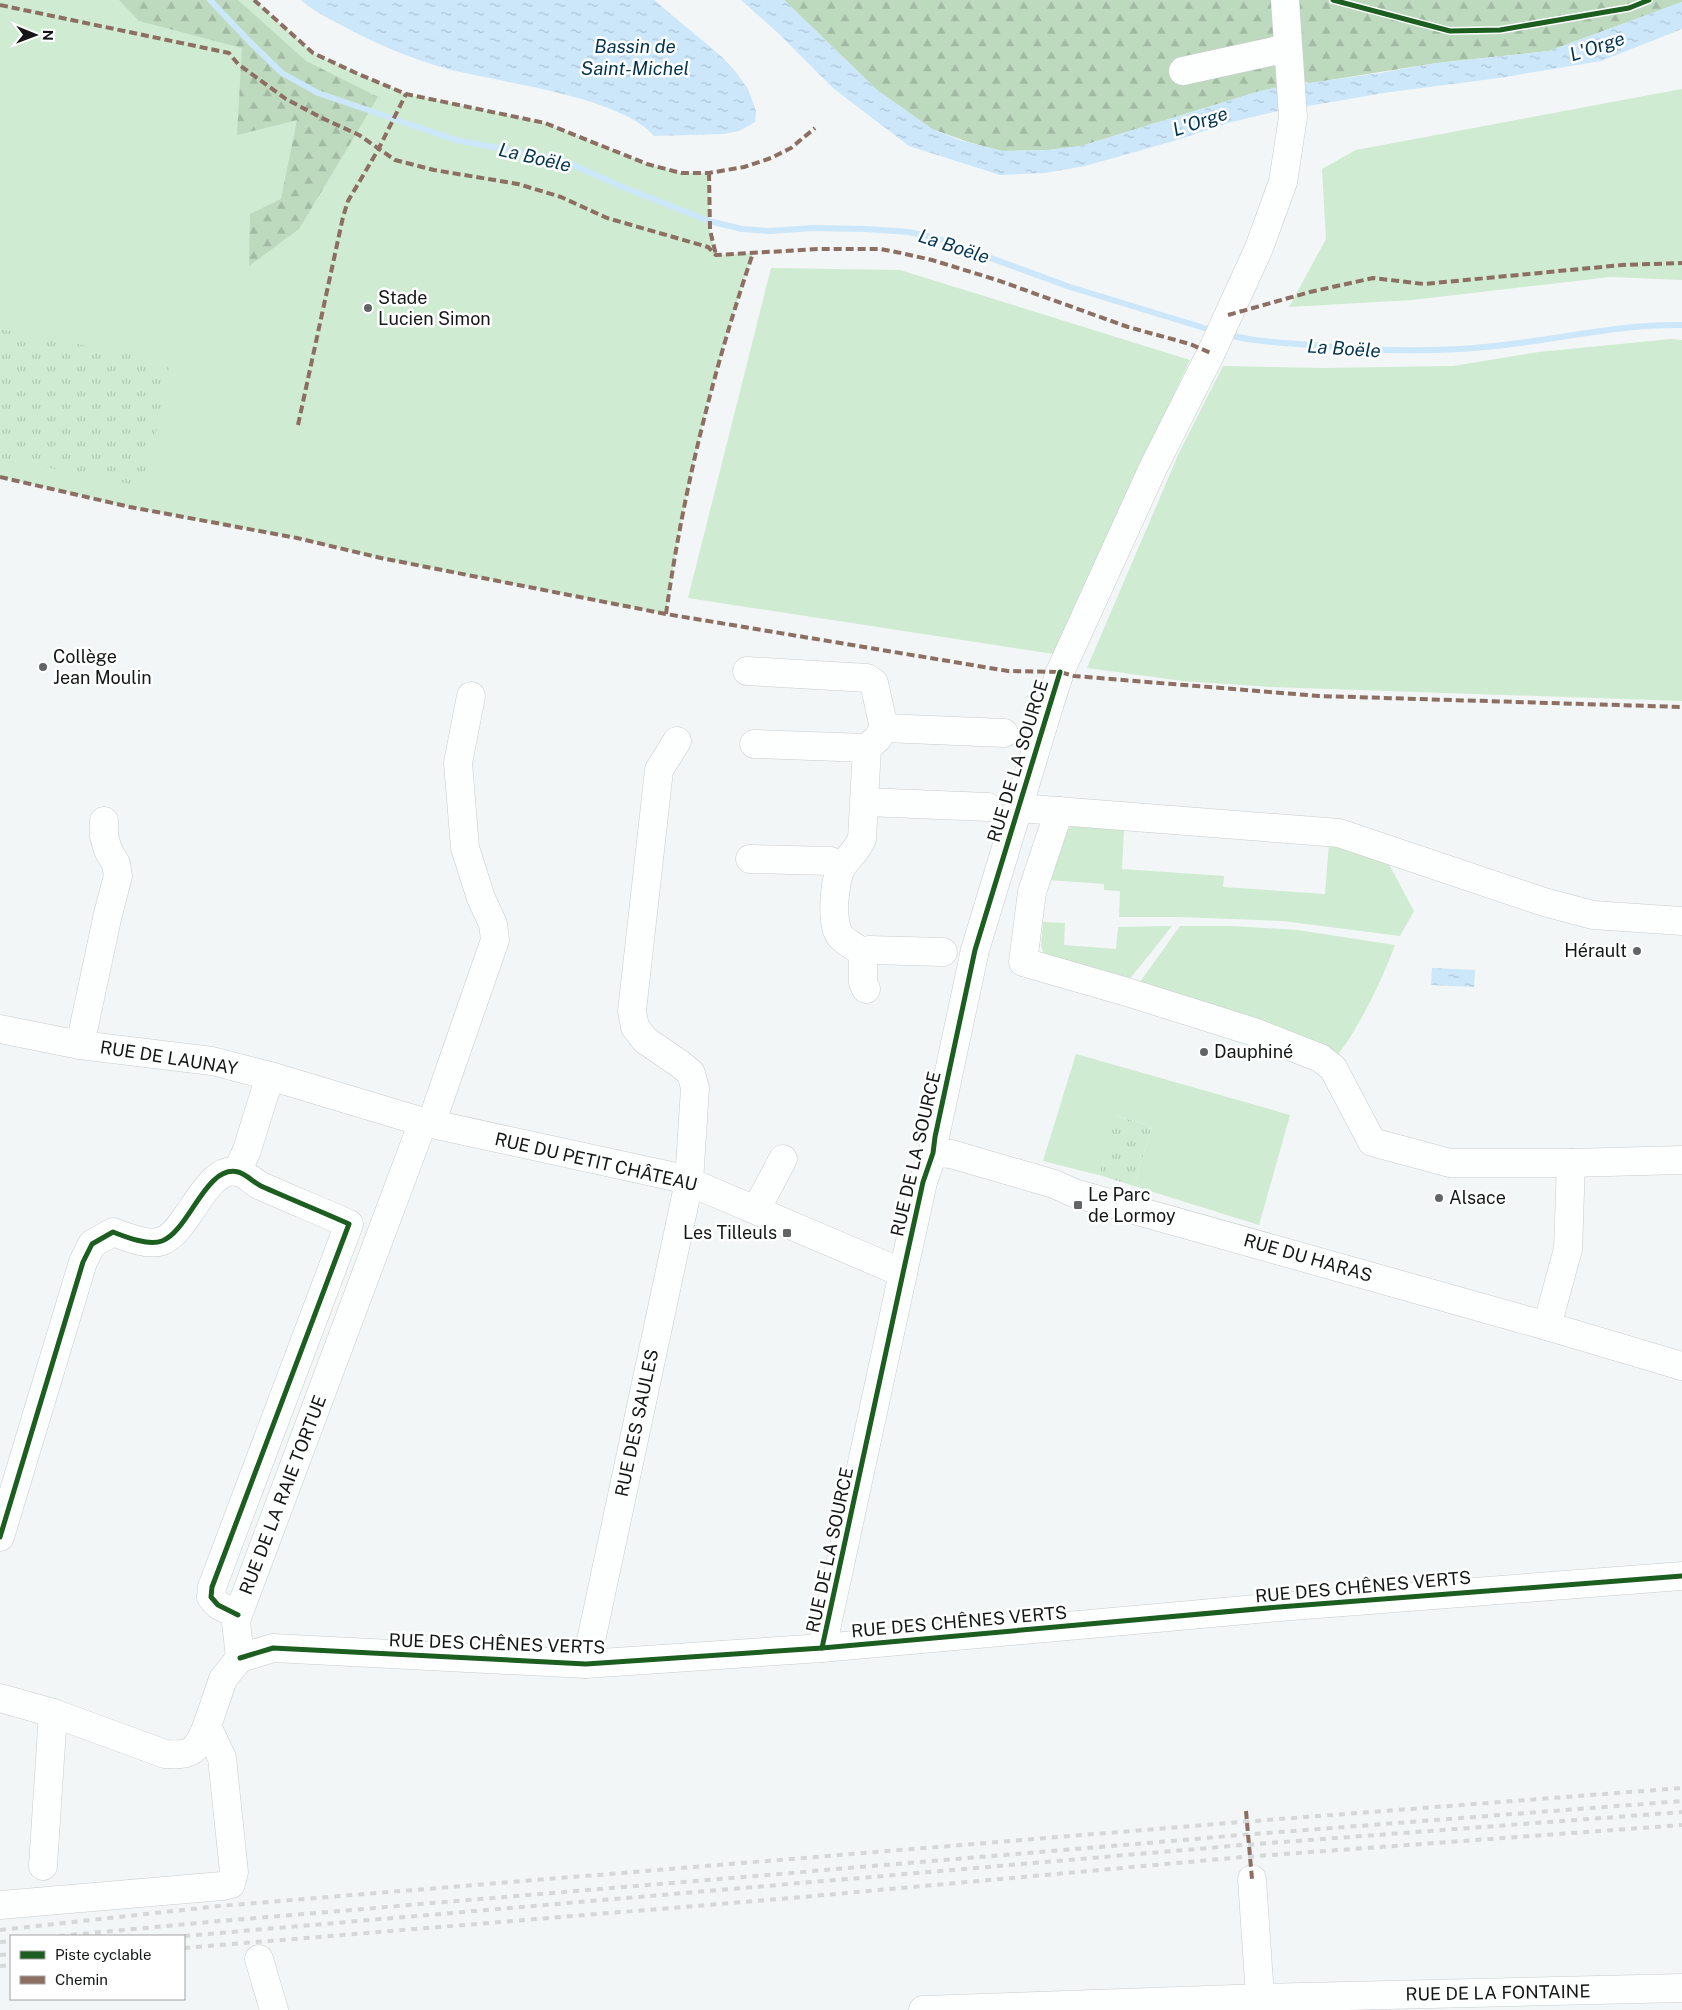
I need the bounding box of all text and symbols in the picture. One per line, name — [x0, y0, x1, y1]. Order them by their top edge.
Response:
north arrow — [10, 10, 60, 60]
water label: L'Orge — [1567, 27, 1627, 65]
text: N — [40, 30, 56, 41]
water label: Bassin de Saint-Michel — [581, 35, 689, 79]
water label: L'Orge — [1170, 102, 1230, 140]
water label: La Boële — [497, 138, 573, 176]
water label: La Boële — [916, 224, 992, 268]
place label: Stade Lucien Simon — [378, 287, 491, 329]
marker: Stade Lucien Simon — [362, 302, 374, 314]
water label: La Boële — [1307, 334, 1381, 362]
place label: Collège Jean Moulin — [53, 646, 152, 688]
marker: Collège Jean Moulin — [37, 661, 49, 673]
street label: RUE DE LA SOURCE — [983, 677, 1052, 845]
place label: Hérault — [1564, 940, 1627, 961]
marker: Hérault — [1631, 945, 1643, 957]
street label: RUE DE LAUNAY — [99, 1036, 240, 1079]
place label: Dauphiné — [1214, 1041, 1293, 1062]
marker: Dauphiné — [1198, 1046, 1210, 1058]
street label: RUE DE LA SOURCE — [886, 1069, 945, 1238]
street label: RUE DU PETIT CHÂTEAU — [493, 1128, 699, 1195]
place label: Le Parc de Lormoy — [1088, 1184, 1176, 1226]
place label: Alsace — [1449, 1187, 1506, 1208]
marker: Alsace — [1433, 1192, 1445, 1204]
marker: Le Parc de Lormoy — [1072, 1199, 1084, 1211]
place label: Les Tilleuls — [683, 1222, 777, 1243]
marker: Les Tilleuls — [781, 1227, 793, 1239]
street label: RUE DU HARAS — [1241, 1229, 1375, 1286]
street label: RUE DES SAULES — [611, 1347, 662, 1499]
street label: RUE DE LA RAIE TORTUE — [235, 1392, 330, 1597]
street label: RUE DE LA SOURCE — [802, 1465, 857, 1635]
street label: RUE DES CHÊNES VERTS — [1254, 1567, 1472, 1606]
street label: RUE DES CHÊNES VERTS — [850, 1602, 1068, 1641]
street label: RUE DES CHÊNES VERTS — [388, 1629, 606, 1658]
legend — [10, 1935, 185, 2000]
text: Piste cyclable — [55, 1946, 152, 1963]
text: Chemin — [55, 1971, 108, 1988]
street label: RUE DE LA FONTAINE — [1405, 1980, 1591, 2005]

